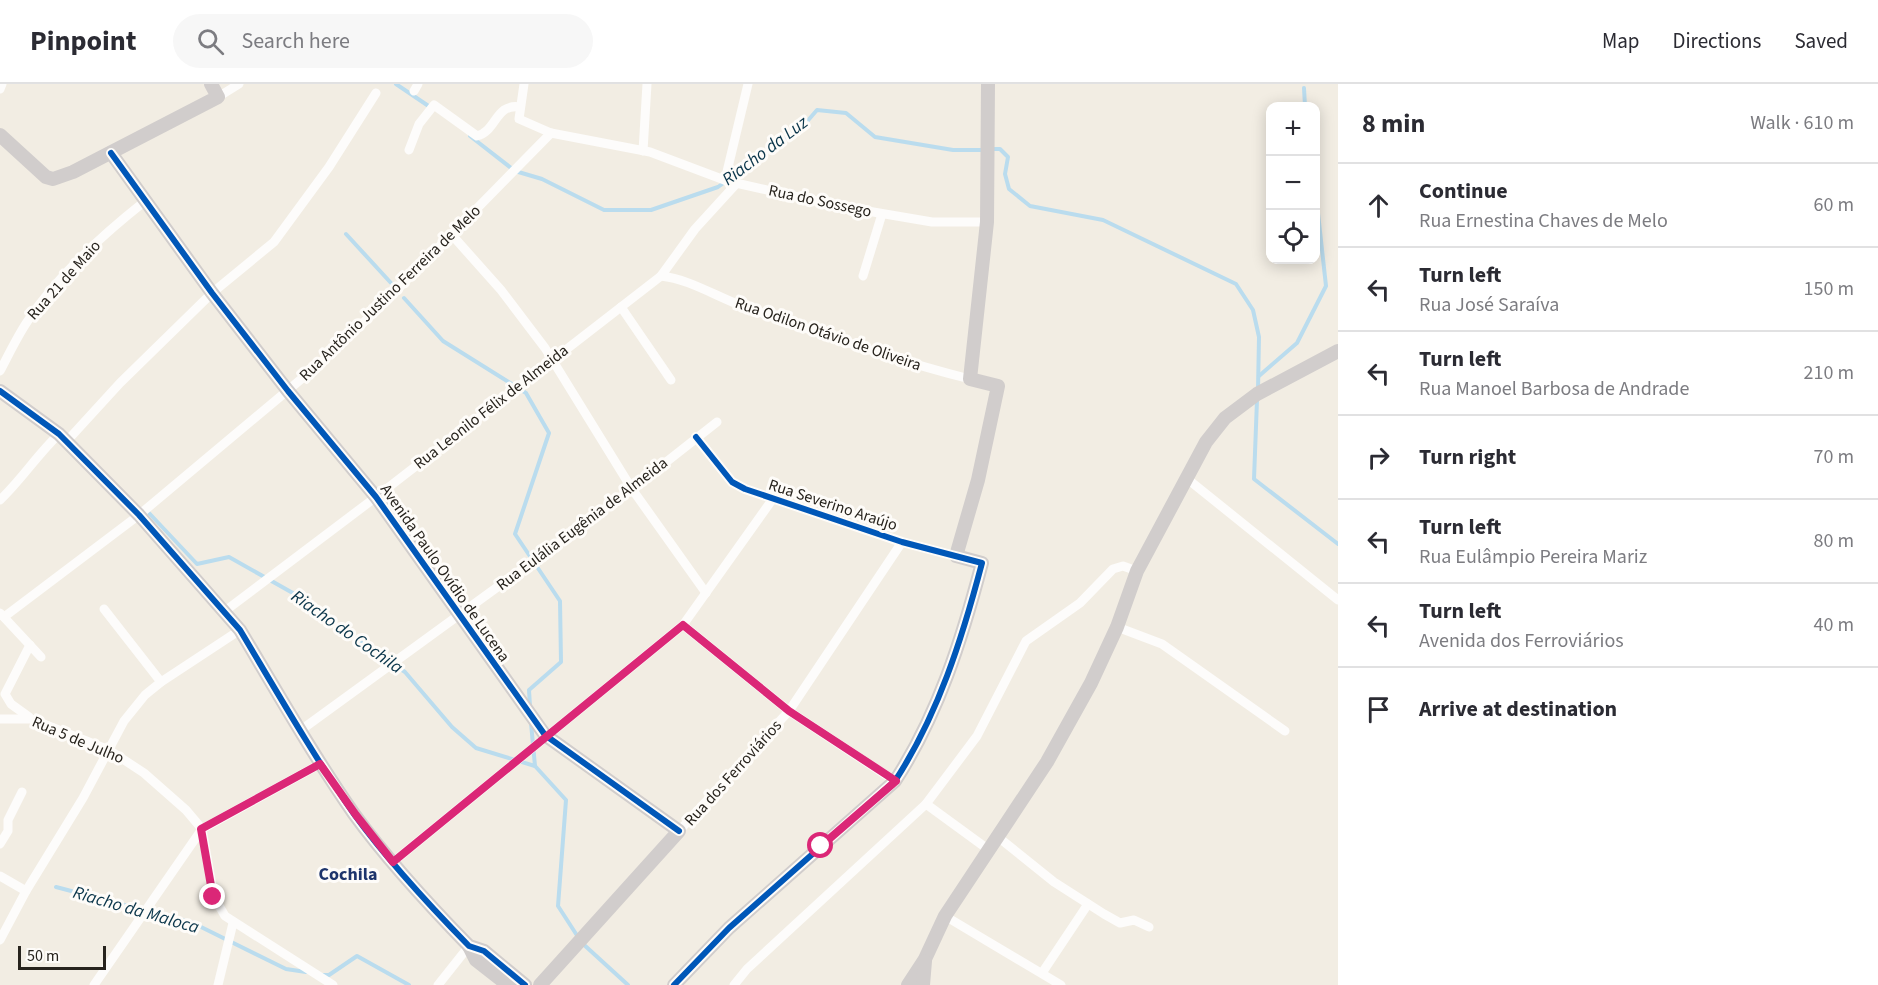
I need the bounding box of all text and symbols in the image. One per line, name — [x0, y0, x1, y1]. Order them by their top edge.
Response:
search box — [173, 14, 593, 68]
text: Pinpoint — [30, 21, 137, 61]
icon: search — [194, 25, 227, 58]
text: Search here — [242, 25, 350, 57]
text: Map — [1602, 26, 1640, 56]
text: Directions — [1673, 26, 1761, 56]
text: Saved — [1794, 26, 1848, 56]
map controls — [1266, 102, 1320, 264]
button: + — [1266, 102, 1320, 156]
text: 8 min — [1362, 105, 1425, 142]
text: Walk · 610 m — [1750, 109, 1854, 137]
water label: Riacho da Luz — [717, 110, 814, 192]
button: − — [1266, 156, 1320, 210]
text: Continue — [1419, 175, 1508, 207]
street label: Rua do Sossego — [766, 179, 874, 223]
icon: ahead — [1362, 189, 1395, 222]
text: 60 m — [1814, 191, 1854, 219]
street label: Rua Antônio Justino Ferreira de Melo — [294, 200, 486, 386]
text: Rua Ernestina Chaves de Melo — [1419, 207, 1668, 235]
button: locate — [1266, 210, 1320, 264]
street label: Rua 21 de Maio — [22, 235, 106, 325]
text: Turn left — [1419, 259, 1501, 291]
icon: left — [1362, 273, 1395, 306]
text: 150 m — [1804, 275, 1854, 303]
text: Rua José Saraíva — [1419, 291, 1559, 319]
street label: Rua Odilon Otávio de Oliveira — [732, 292, 924, 376]
street label: Rua Leonilo Félix de Almeida — [409, 340, 573, 474]
text: Turn left — [1419, 343, 1501, 375]
icon: left — [1362, 357, 1395, 390]
text: 210 m — [1804, 359, 1854, 387]
text: Rua Manoel Barbosa de Andrade — [1419, 375, 1689, 403]
icon: right — [1362, 441, 1395, 474]
text: Turn right — [1419, 441, 1516, 473]
text: 70 m — [1814, 443, 1854, 471]
street label: Rua Eulália Eugênia de Almeida — [492, 452, 672, 596]
street label: Rua Severino Araújo — [766, 474, 900, 536]
street label: Avenida Paulo Ovídio de Lucena — [375, 480, 515, 666]
text: Turn left — [1419, 511, 1501, 543]
icon: left — [1362, 525, 1395, 558]
text: 80 m — [1814, 527, 1854, 555]
text: Rua Eulâmpio Pereira Mariz — [1419, 543, 1647, 571]
water label: Riacho do Cochila — [286, 584, 408, 680]
text: Turn left — [1419, 595, 1501, 627]
icon: left — [1362, 609, 1395, 642]
text: 40 m — [1814, 611, 1854, 639]
text: Avenida dos Ferroviários — [1419, 627, 1624, 655]
icon: arrive — [1362, 693, 1395, 726]
text: Arrive at destination — [1419, 693, 1617, 725]
street label: Rua 5 de Julho — [29, 711, 127, 769]
street label: Rua dos Ferroviários — [679, 715, 787, 831]
route start — [807, 832, 833, 858]
district label: Cochila — [319, 862, 377, 887]
water label: Riacho da Maloca — [70, 880, 202, 940]
route end — [199, 883, 225, 909]
scale bar — [18, 943, 106, 970]
text: 50 m — [27, 945, 59, 967]

